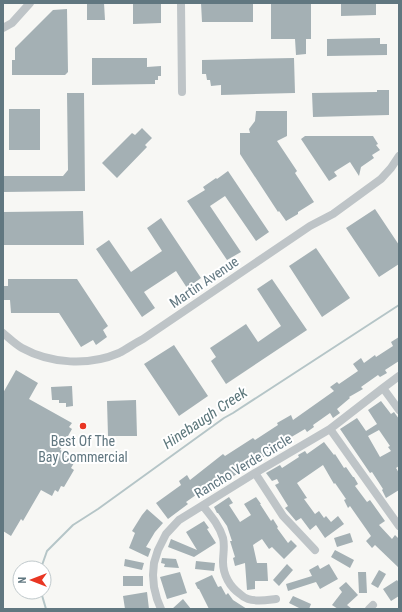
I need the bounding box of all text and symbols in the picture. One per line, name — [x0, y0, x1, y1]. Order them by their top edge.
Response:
street label: Martin Avenue — [167, 253, 242, 311]
water label: Hinebaugh Creek — [159, 383, 251, 453]
marker: Best Of The Bay Commercial — [78, 421, 88, 431]
street label: Rancho Verde Circle — [191, 430, 295, 501]
place label: Best Of The Bay Commercial — [38, 433, 128, 465]
north arrow — [12, 560, 52, 600]
text: N — [16, 576, 29, 583]

